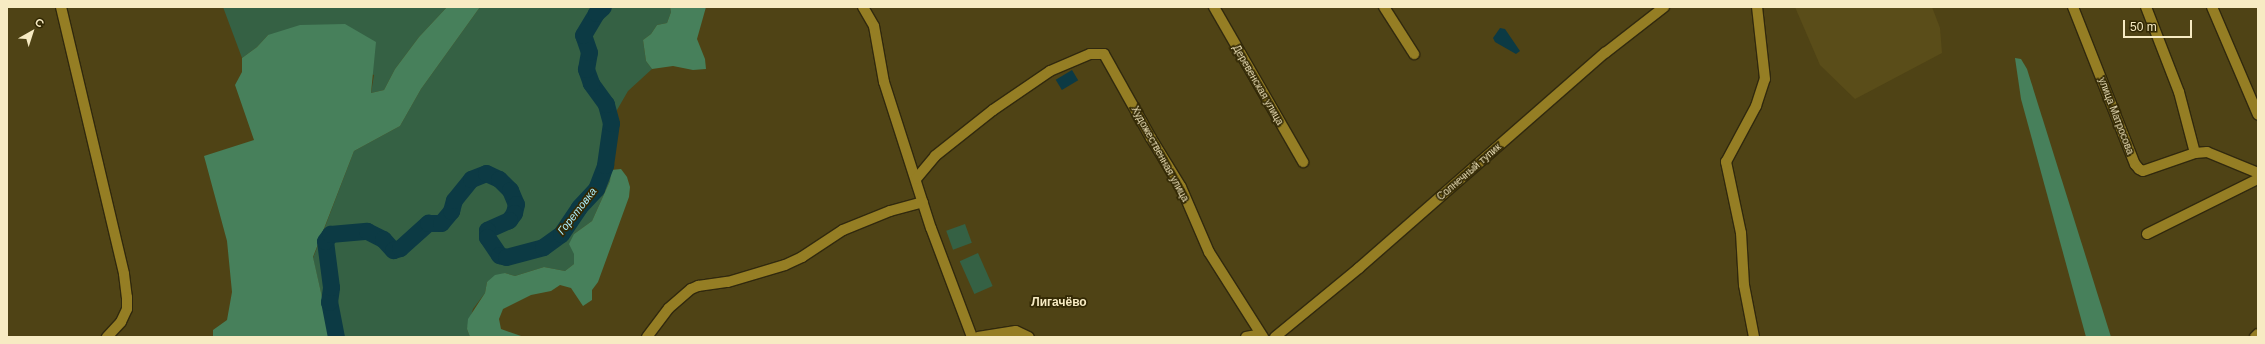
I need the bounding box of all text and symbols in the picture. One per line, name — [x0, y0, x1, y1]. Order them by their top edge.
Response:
north arrow — [12, 12, 52, 52]
scale bar — [2125, 12, 2194, 38]
text: С — [33, 16, 46, 30]
text: 50 m — [2130, 20, 2157, 34]
street label: Деревенская улица — [1230, 43, 1286, 127]
street label: улица Матросова — [2096, 76, 2136, 156]
street label: Художественная улица — [1129, 104, 1191, 204]
street label: Солнечный тупик — [1435, 141, 1503, 203]
water label: Горетовка — [555, 185, 599, 237]
district label: Лигачёво — [1031, 296, 1087, 310]

